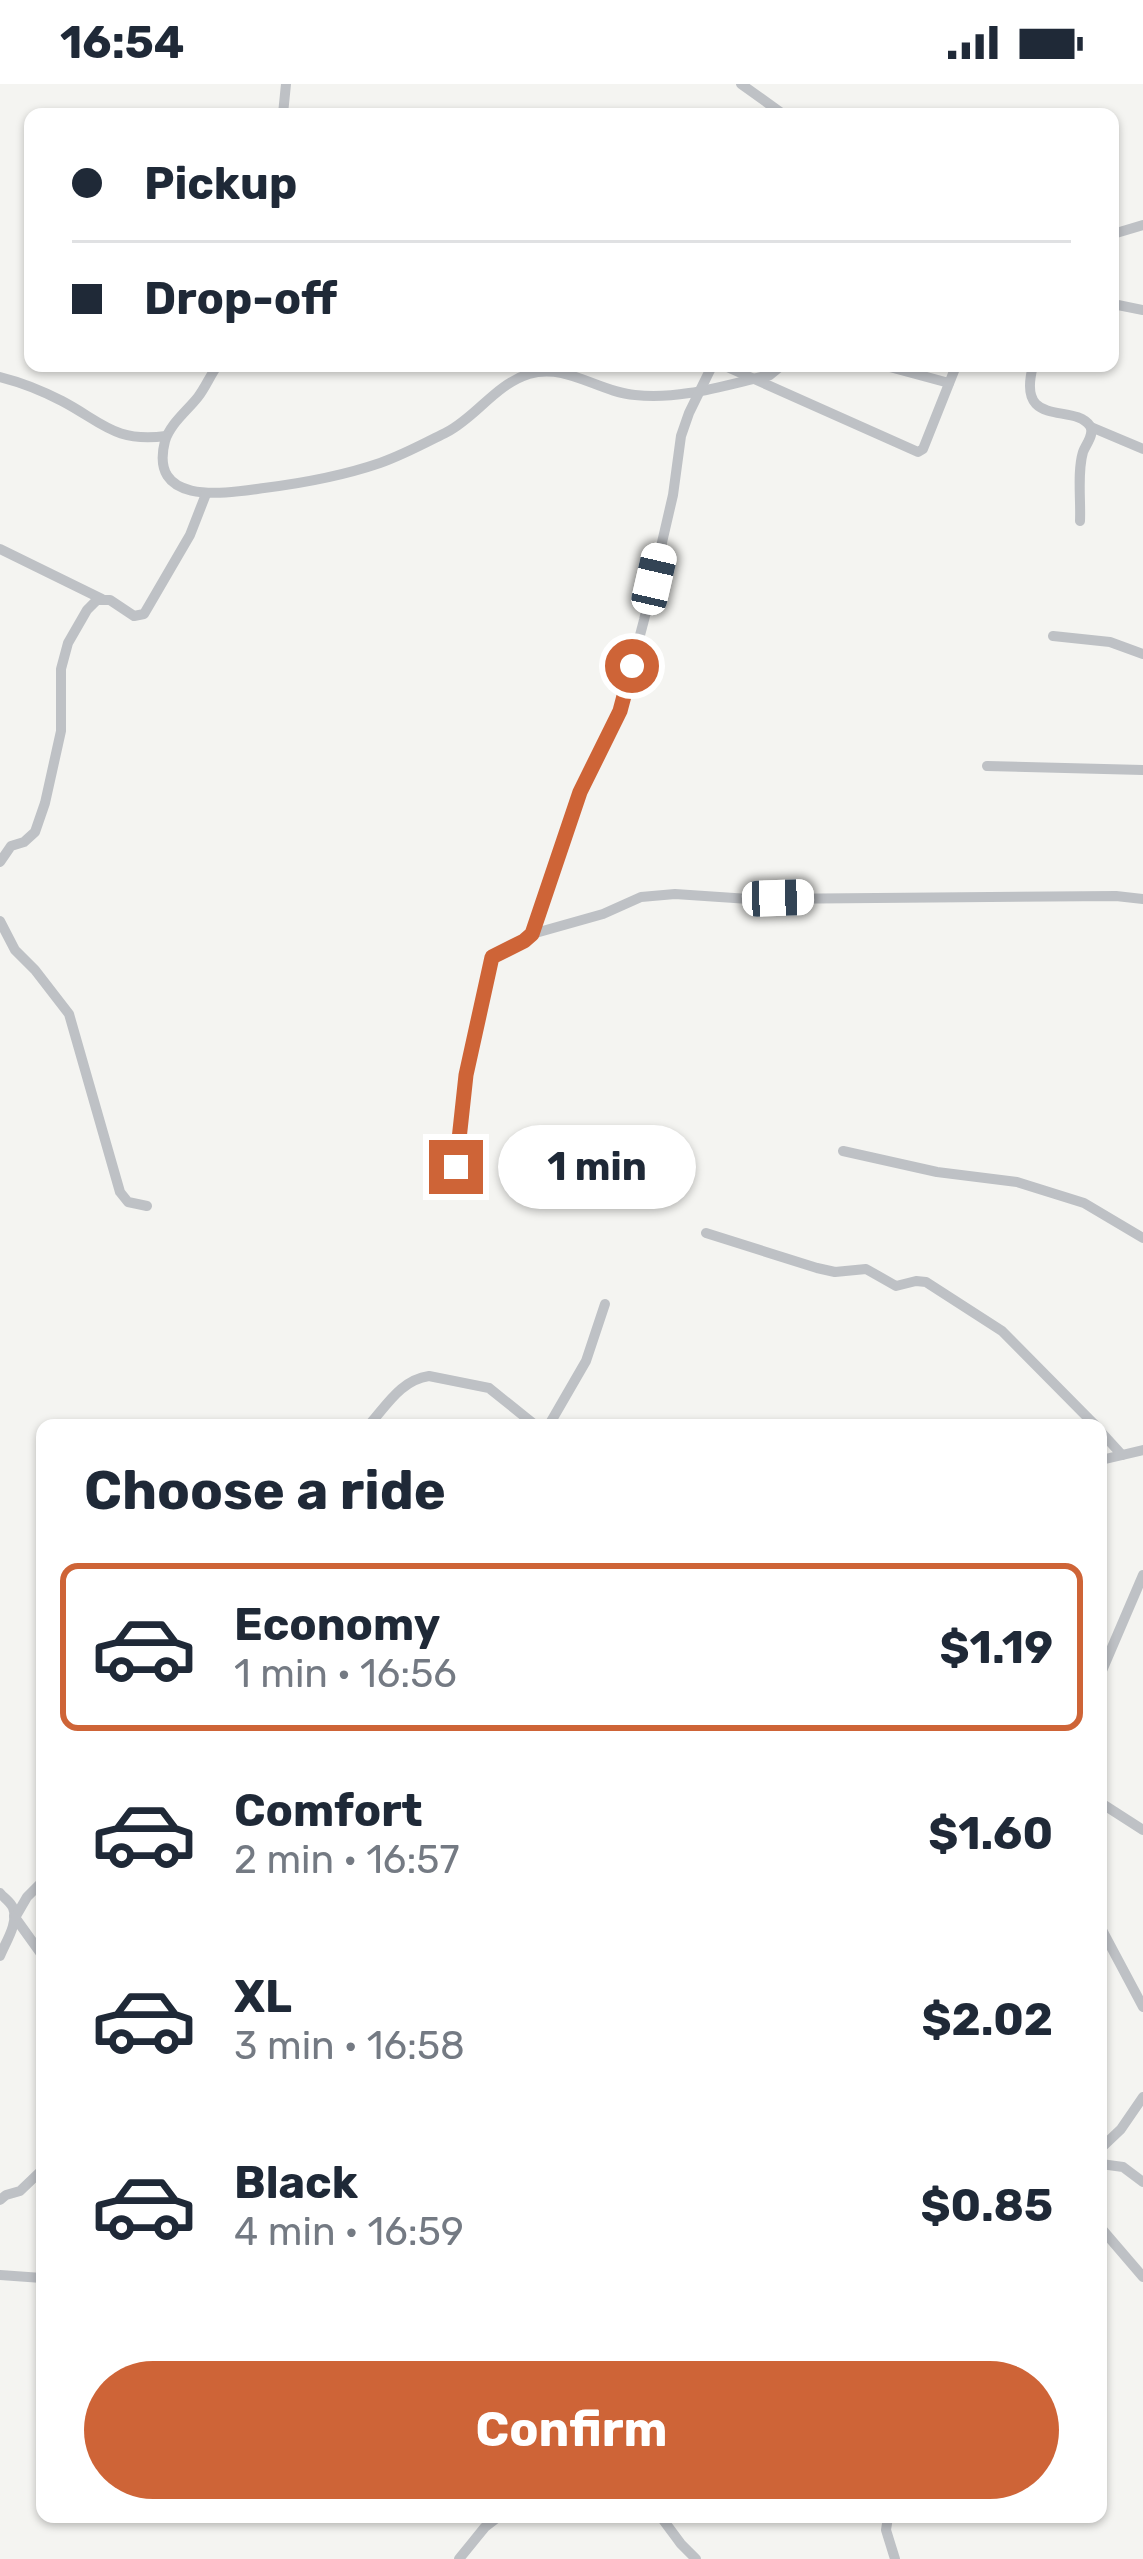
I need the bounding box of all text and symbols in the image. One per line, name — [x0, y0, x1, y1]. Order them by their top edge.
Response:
text: 16:54 — [60, 16, 185, 69]
text: Pickup — [144, 157, 297, 210]
text: Drop-off — [144, 272, 337, 325]
car — [628, 540, 680, 618]
route start — [605, 639, 659, 693]
car — [741, 879, 815, 917]
callout: 1 min — [498, 1125, 696, 1209]
route end — [429, 1140, 483, 1194]
text: 1 min — [547, 1144, 647, 1190]
text: Choose a ride — [84, 1459, 446, 1523]
icon: car — [90, 1593, 198, 1701]
text: Economy — [234, 1598, 440, 1651]
text: $1.19 — [940, 1621, 1053, 1674]
text: 1 min · 16:56 — [234, 1651, 457, 1697]
icon: car — [90, 1779, 198, 1887]
text: Comfort — [234, 1784, 423, 1837]
text: $1.60 — [928, 1807, 1053, 1860]
text: 2 min · 16:57 — [234, 1837, 460, 1883]
icon: car — [90, 1965, 198, 2073]
text: XL — [234, 1970, 292, 2023]
text: $2.02 — [921, 1993, 1053, 2046]
text: 3 min · 16:58 — [234, 2023, 465, 2069]
icon: car — [90, 2151, 198, 2259]
text: Black — [234, 2156, 358, 2209]
text: $0.85 — [921, 2179, 1053, 2232]
text: 4 min · 16:59 — [234, 2209, 464, 2255]
button: Confirm — [84, 2361, 1059, 2499]

